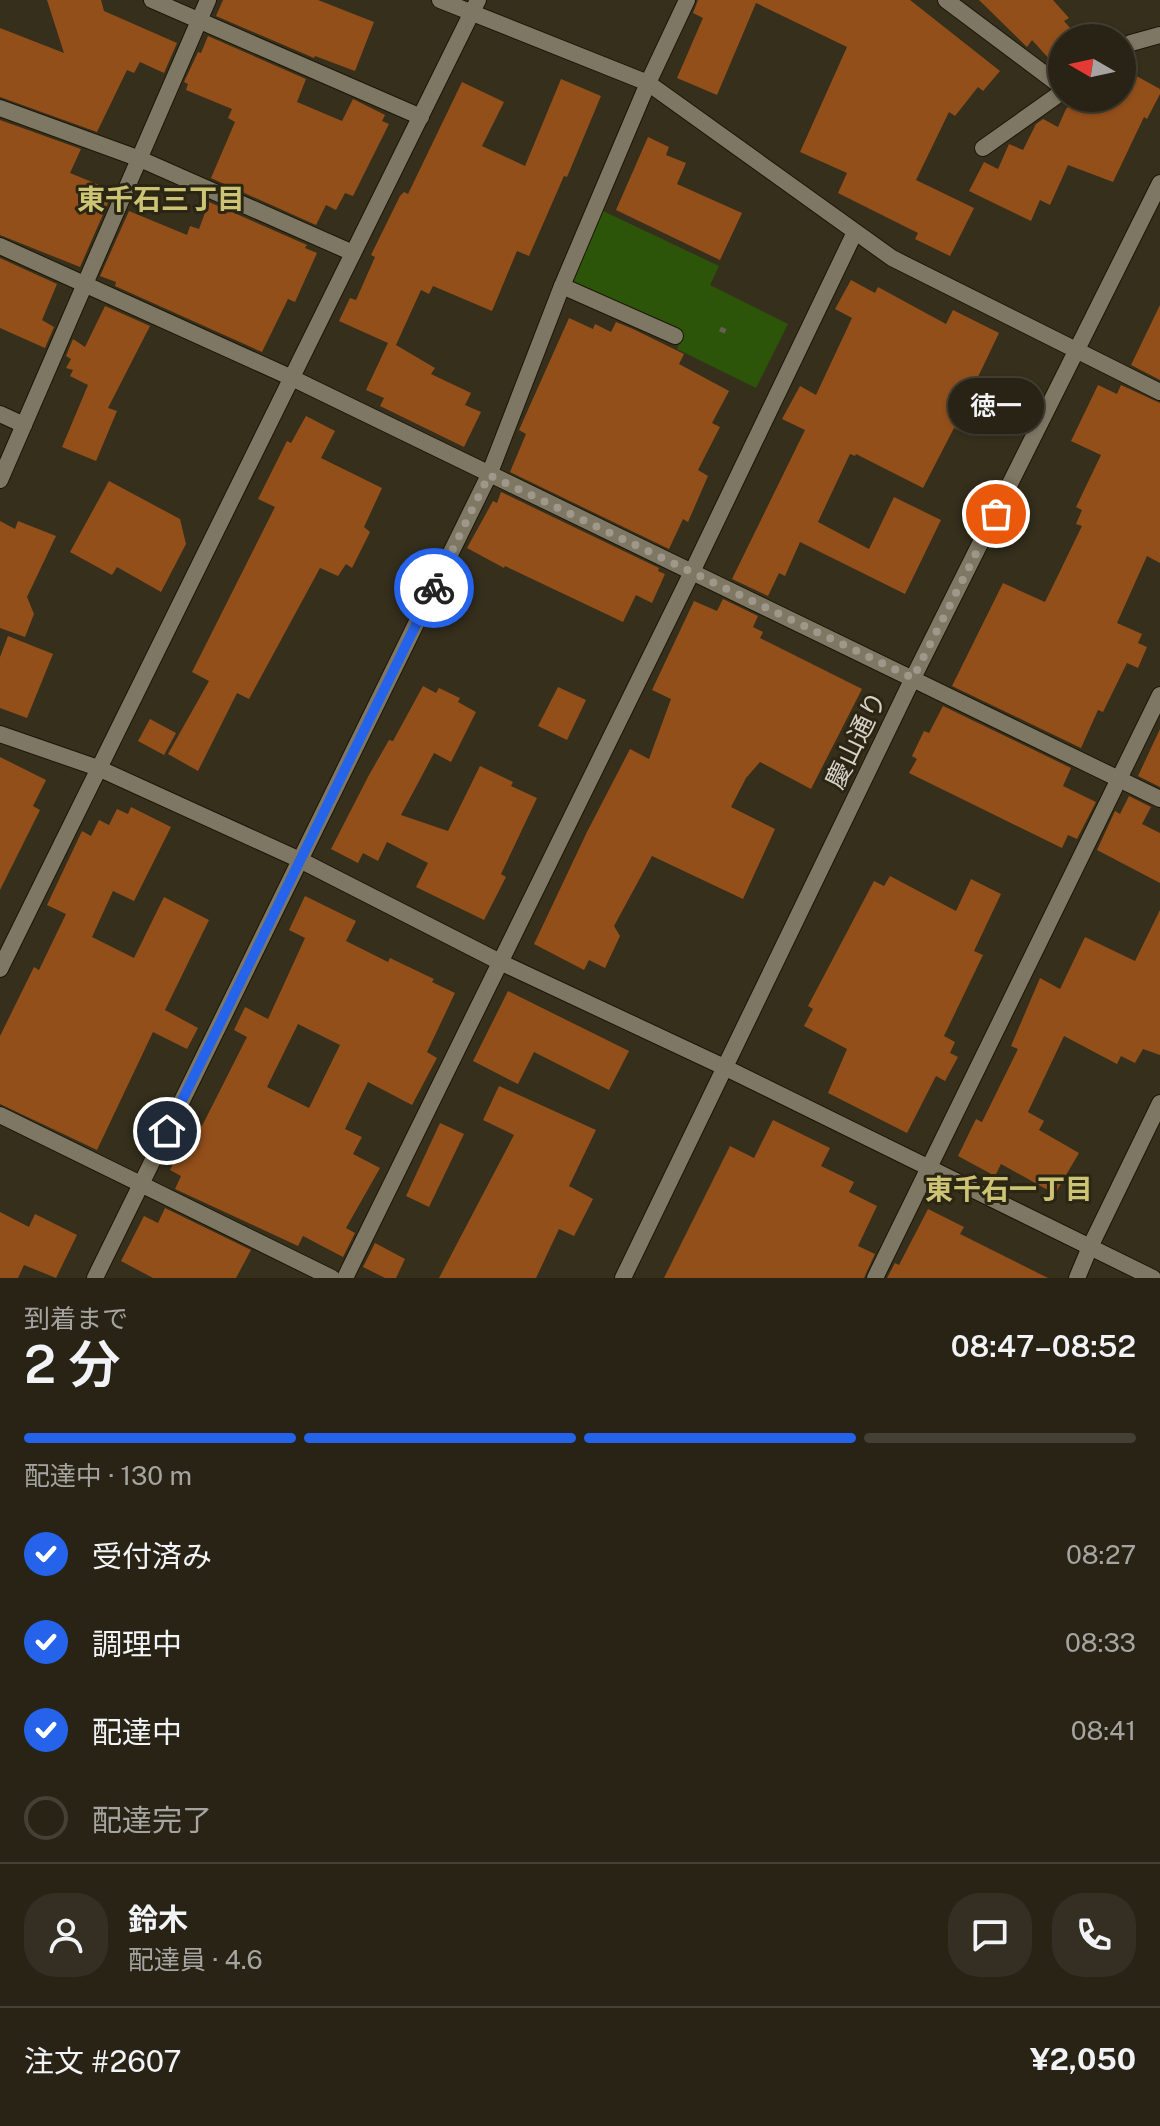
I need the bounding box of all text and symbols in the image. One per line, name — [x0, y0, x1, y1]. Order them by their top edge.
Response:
north arrow — [1048, 24, 1136, 112]
map controls — [1048, 24, 1136, 112]
district label: 東千石三丁目 — [77, 182, 245, 215]
callout: 徳一 — [948, 378, 1044, 434]
text: 徳一 — [970, 390, 1022, 421]
pin — [962, 480, 1030, 548]
icon: bag — [974, 492, 1018, 536]
courier — [394, 548, 474, 628]
icon: bike — [412, 566, 456, 610]
street label: 慶山通り — [819, 686, 892, 793]
pin — [133, 1097, 201, 1165]
icon: home — [145, 1109, 189, 1153]
district label: 東千石一丁目 — [925, 1172, 1093, 1205]
text: 到着まで — [24, 1303, 128, 1334]
text: 08:47–08:52 — [951, 1328, 1136, 1364]
text: 2 分 — [24, 1334, 120, 1395]
text: 配達中 · 130 m — [24, 1460, 192, 1491]
icon: check — [24, 1532, 68, 1576]
text: 受付済み — [92, 1538, 212, 1574]
text: 08:27 — [1066, 1539, 1136, 1570]
icon: check — [24, 1620, 68, 1664]
text: 調理中 — [92, 1626, 182, 1662]
text: 08:33 — [1065, 1627, 1136, 1658]
icon: check — [24, 1708, 68, 1752]
text: 配達中 — [92, 1714, 182, 1750]
text: 08:41 — [1071, 1715, 1136, 1746]
text: 配達完了 — [92, 1802, 212, 1838]
button: person — [24, 1893, 108, 1977]
button: chat — [948, 1893, 1032, 1977]
button: phone — [1052, 1893, 1136, 1977]
text: 鈴木 — [128, 1901, 188, 1937]
text: 配達員 · 4.6 — [128, 1944, 263, 1975]
text: ¥2,050 — [1030, 2041, 1136, 2077]
text: 注文 #2607 — [24, 2043, 182, 2079]

